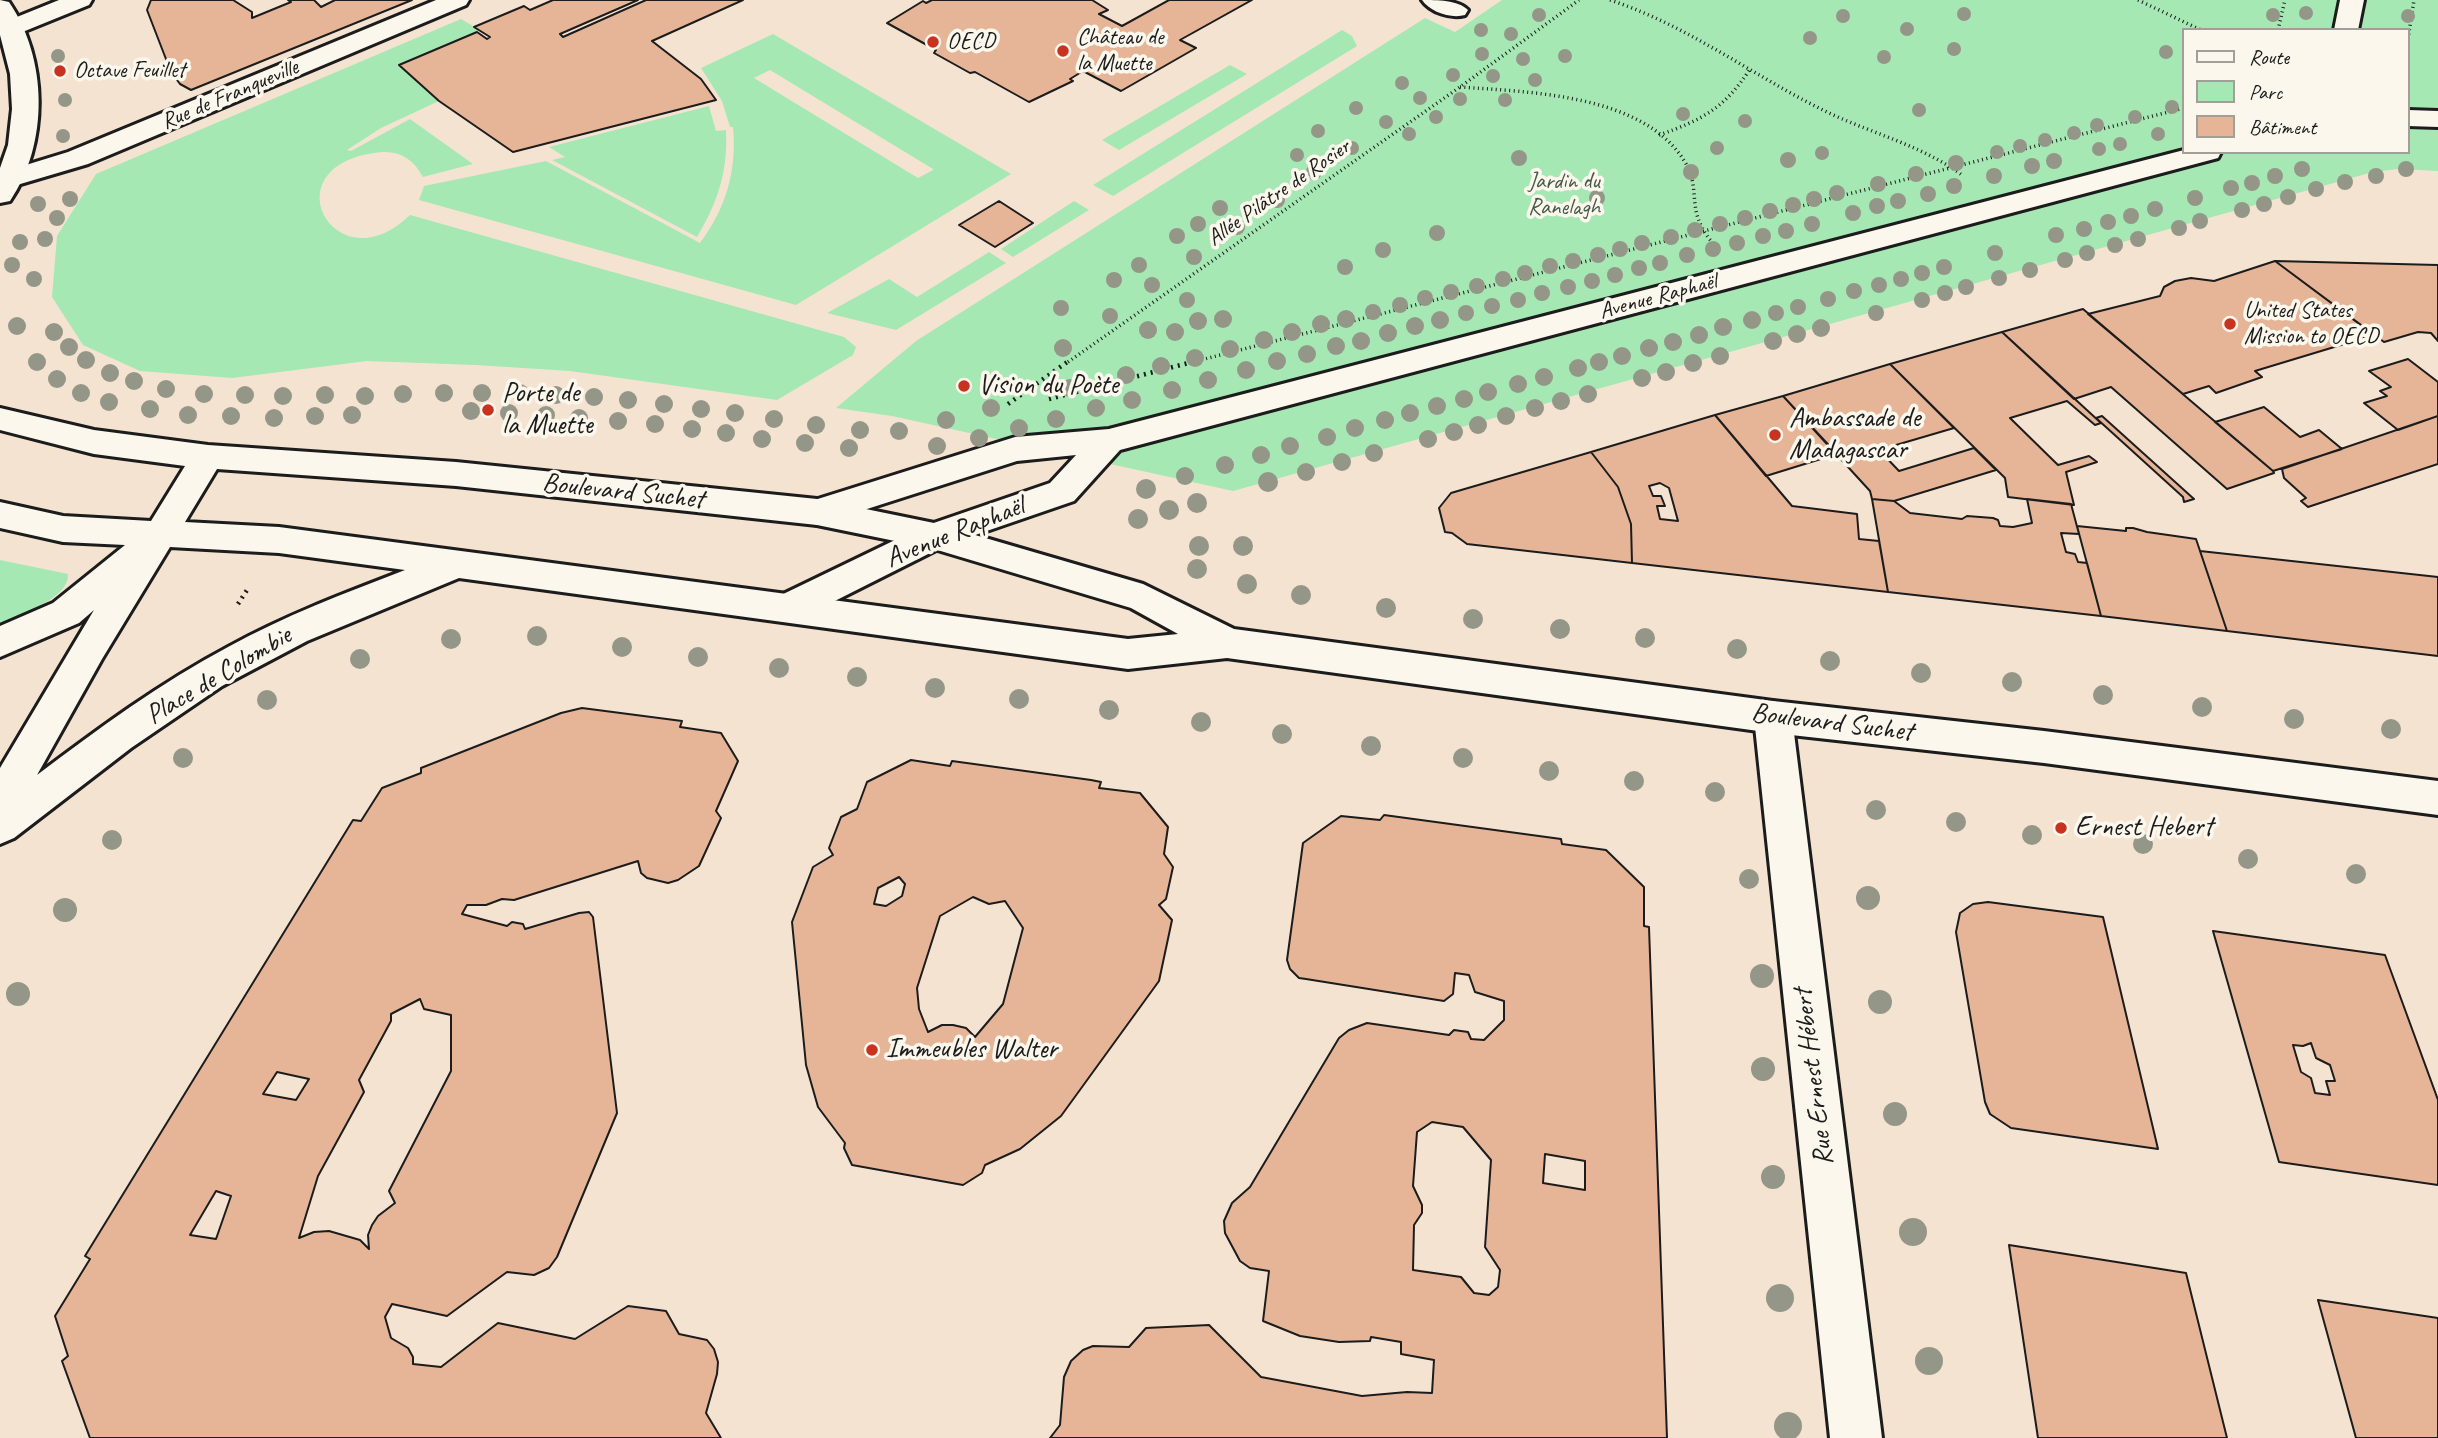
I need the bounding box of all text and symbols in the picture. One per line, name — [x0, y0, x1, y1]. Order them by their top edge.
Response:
place label: Château de la Muette — [1077, 24, 1163, 78]
place label: OECD — [947, 28, 995, 56]
legend — [2182, 28, 2410, 154]
marker: OECD — [925, 34, 941, 50]
marker: Château de la Muette — [1055, 43, 1071, 59]
text: Route — [2249, 44, 2289, 70]
street label: Rue de Franqueville — [157, 54, 303, 136]
place label: Octave Feuillet — [74, 57, 185, 85]
marker: Octave Feuillet — [52, 63, 68, 79]
text: Parc — [2249, 79, 2282, 105]
text: Bâtiment — [2249, 114, 2316, 140]
street label: Allée Pilâtre de Rosier — [1202, 133, 1356, 253]
park label: Jardin du Ranelagh — [1528, 168, 1600, 222]
street label: Avenue Raphaël — [1596, 268, 1720, 326]
place label: United States Mission to OECD — [2244, 297, 2379, 351]
marker: United States Mission to OECD — [2222, 316, 2238, 332]
place label: Vision du Poète — [978, 369, 1118, 403]
place label: Porte de la Muette — [502, 377, 593, 443]
marker: Vision du Poète — [956, 378, 972, 394]
marker: Porte de la Muette — [480, 402, 496, 418]
place label: Ambassade de Madagascar — [1789, 402, 1920, 468]
marker: Ambassade de Madagascar — [1767, 427, 1783, 443]
street label: Boulevard Suchet — [540, 467, 706, 517]
street label: Avenue Raphaël — [881, 490, 1029, 576]
street label: Place de Colombie — [140, 619, 298, 733]
street label: Boulevard Suchet — [1749, 696, 1915, 750]
place label: Ernest Hebert — [2075, 811, 2213, 845]
marker: Ernest Hebert — [2053, 820, 2069, 836]
street label: Rue Ernest Hébert — [1786, 987, 1842, 1167]
place label: Immeubles Walter — [886, 1033, 1057, 1067]
marker: Immeubles Walter — [864, 1042, 880, 1058]

